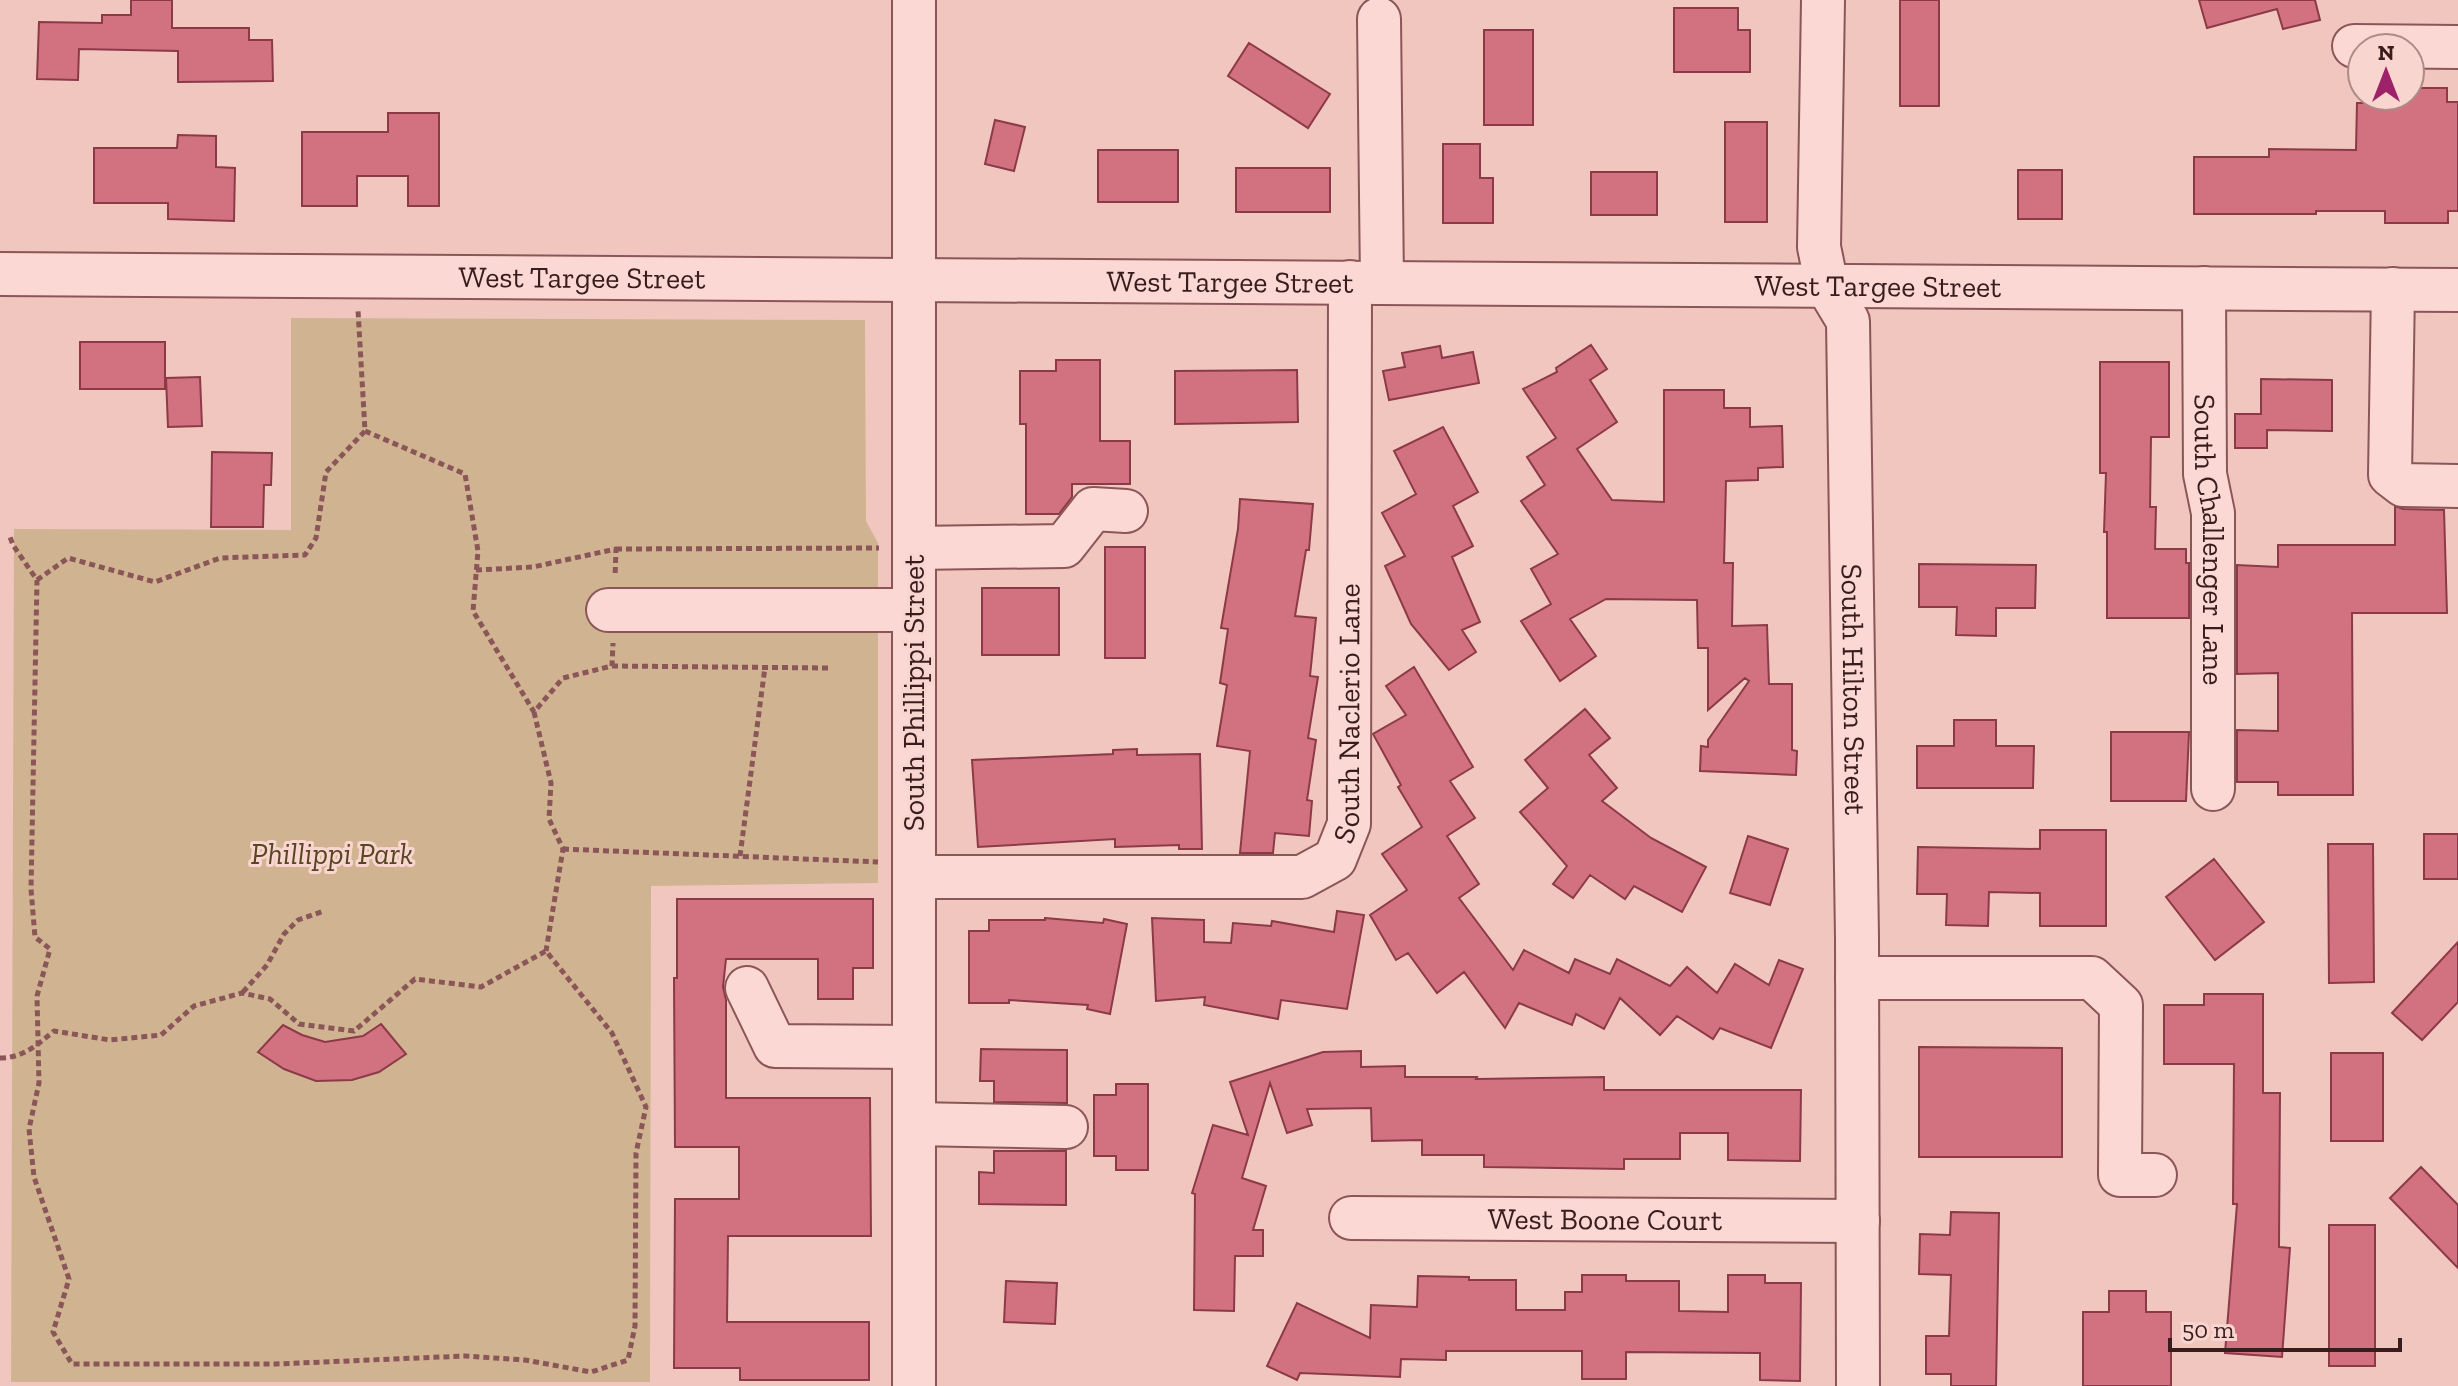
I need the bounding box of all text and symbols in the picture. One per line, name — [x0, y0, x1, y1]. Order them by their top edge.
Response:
north arrow — [2346, 32, 2426, 112]
text: N — [2378, 39, 2395, 66]
street label: West Targee Street — [458, 259, 705, 297]
street label: West Targee Street — [1106, 263, 1353, 301]
street label: West Targee Street — [1754, 267, 2001, 305]
street label: South Challenger Lane — [2187, 394, 2231, 685]
street label: South Phillippi Street — [896, 555, 932, 831]
street label: South Hilton Street — [1834, 563, 1873, 815]
street label: South Naclerio Lane — [1325, 583, 1367, 849]
park label: Phillippi Park — [251, 836, 413, 872]
street label: West Boone Court — [1488, 1201, 1722, 1238]
scale bar — [2170, 1302, 2400, 1352]
text: 50 m — [2182, 1315, 2235, 1344]

